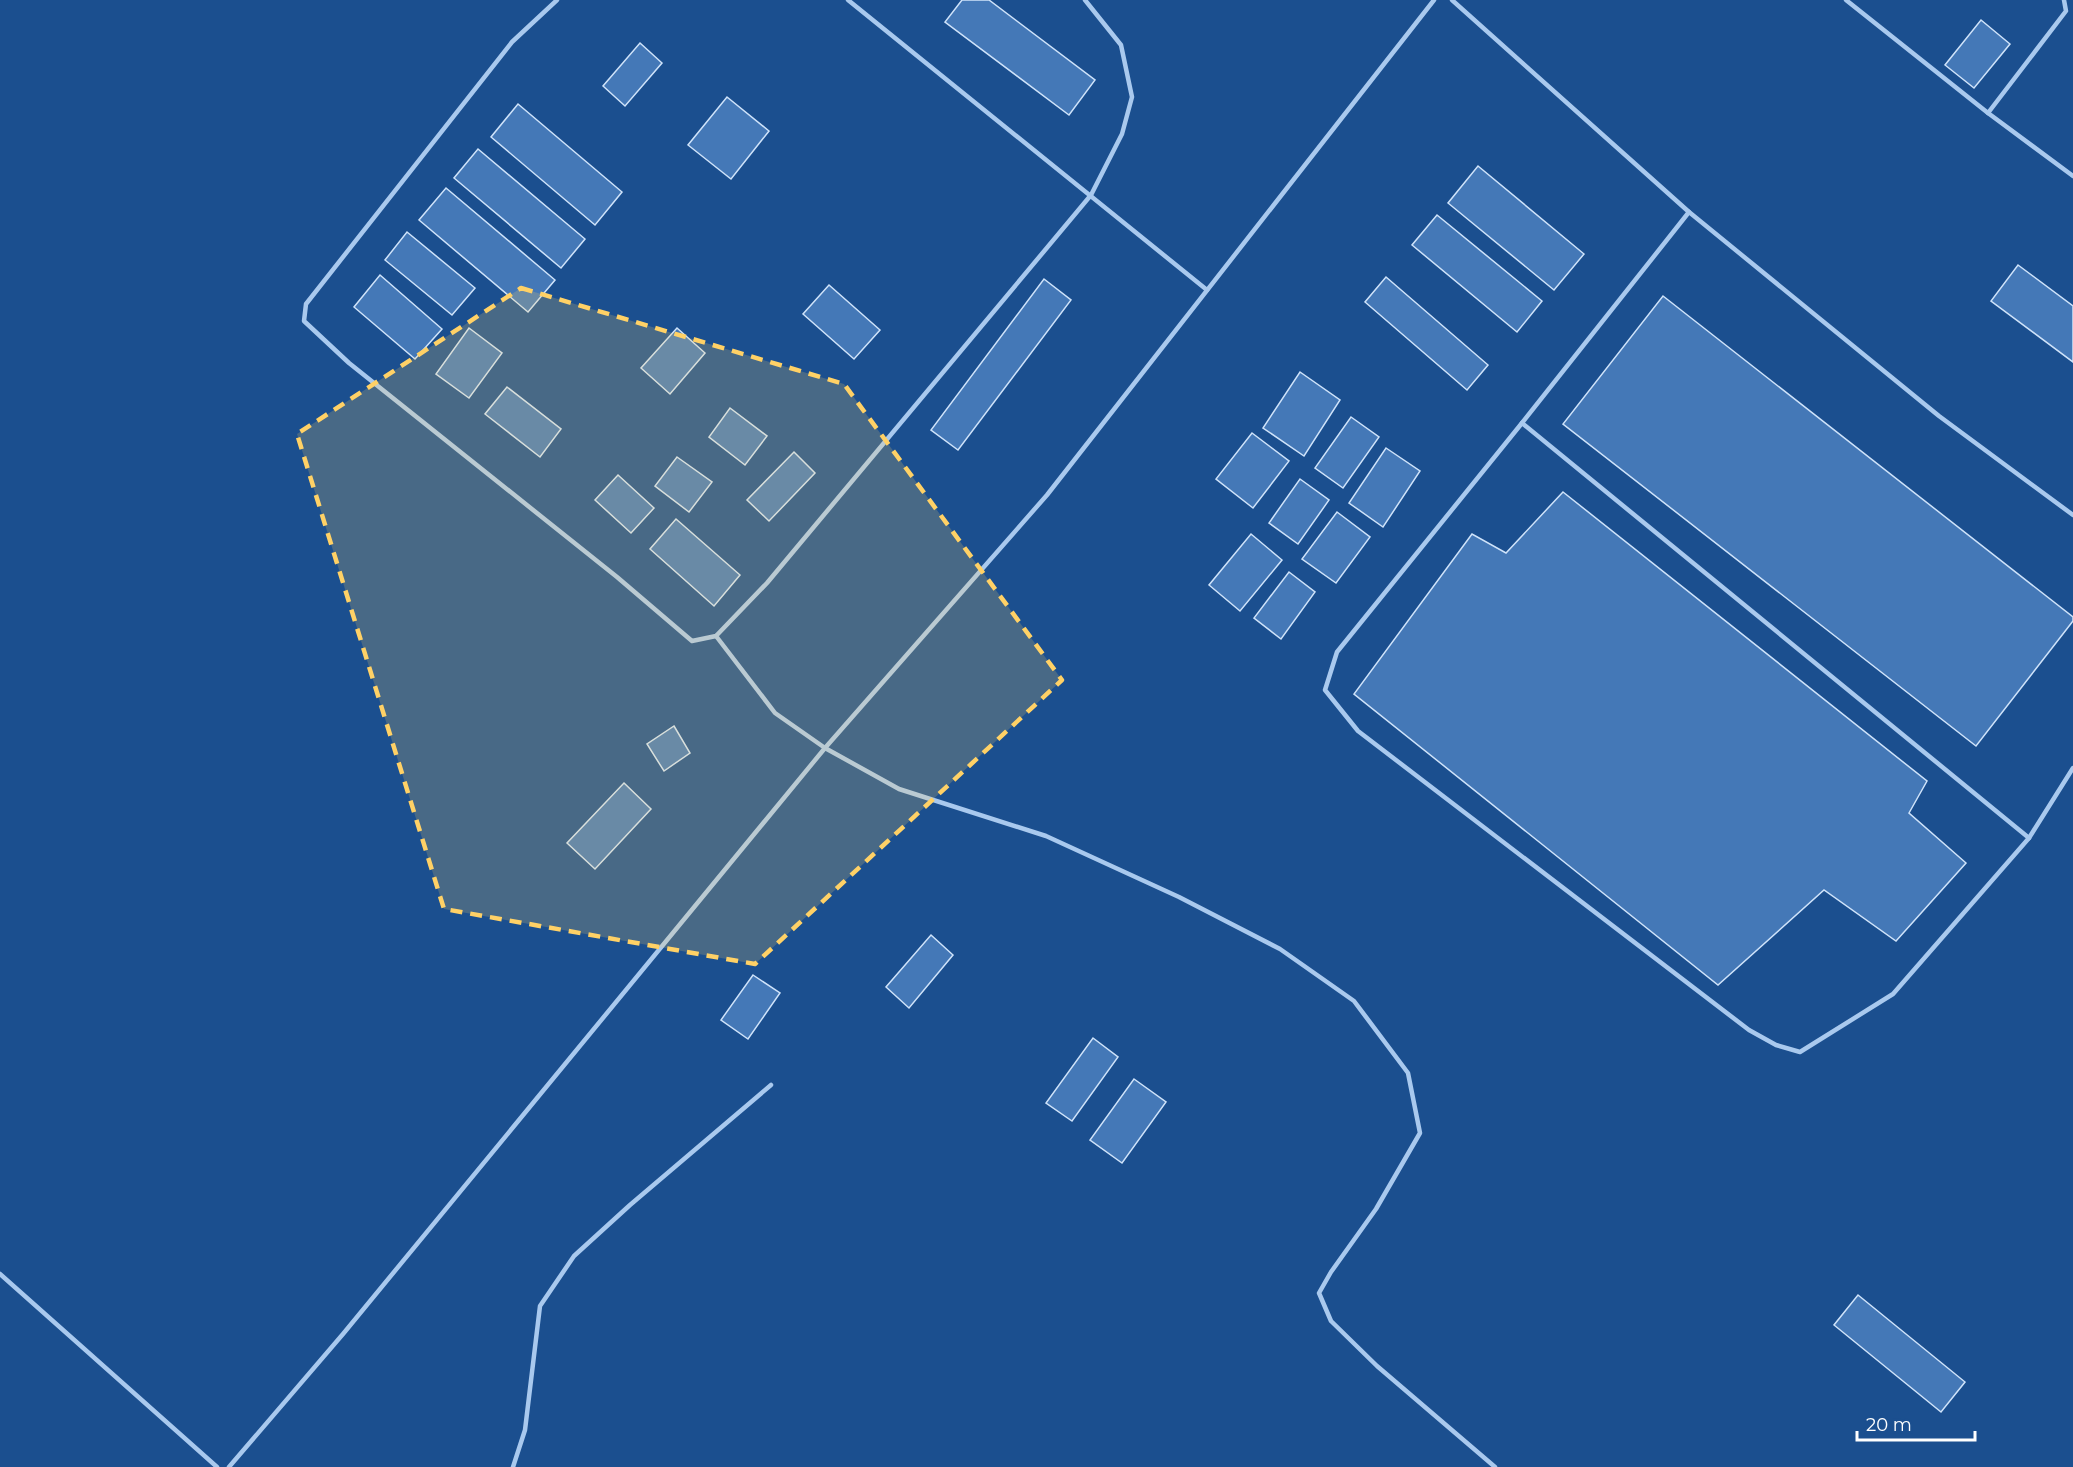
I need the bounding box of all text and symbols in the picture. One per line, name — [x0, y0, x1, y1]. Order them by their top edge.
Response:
scale bar — [1857, 1404, 1976, 1442]
text: 20 m — [1866, 1414, 1912, 1436]

